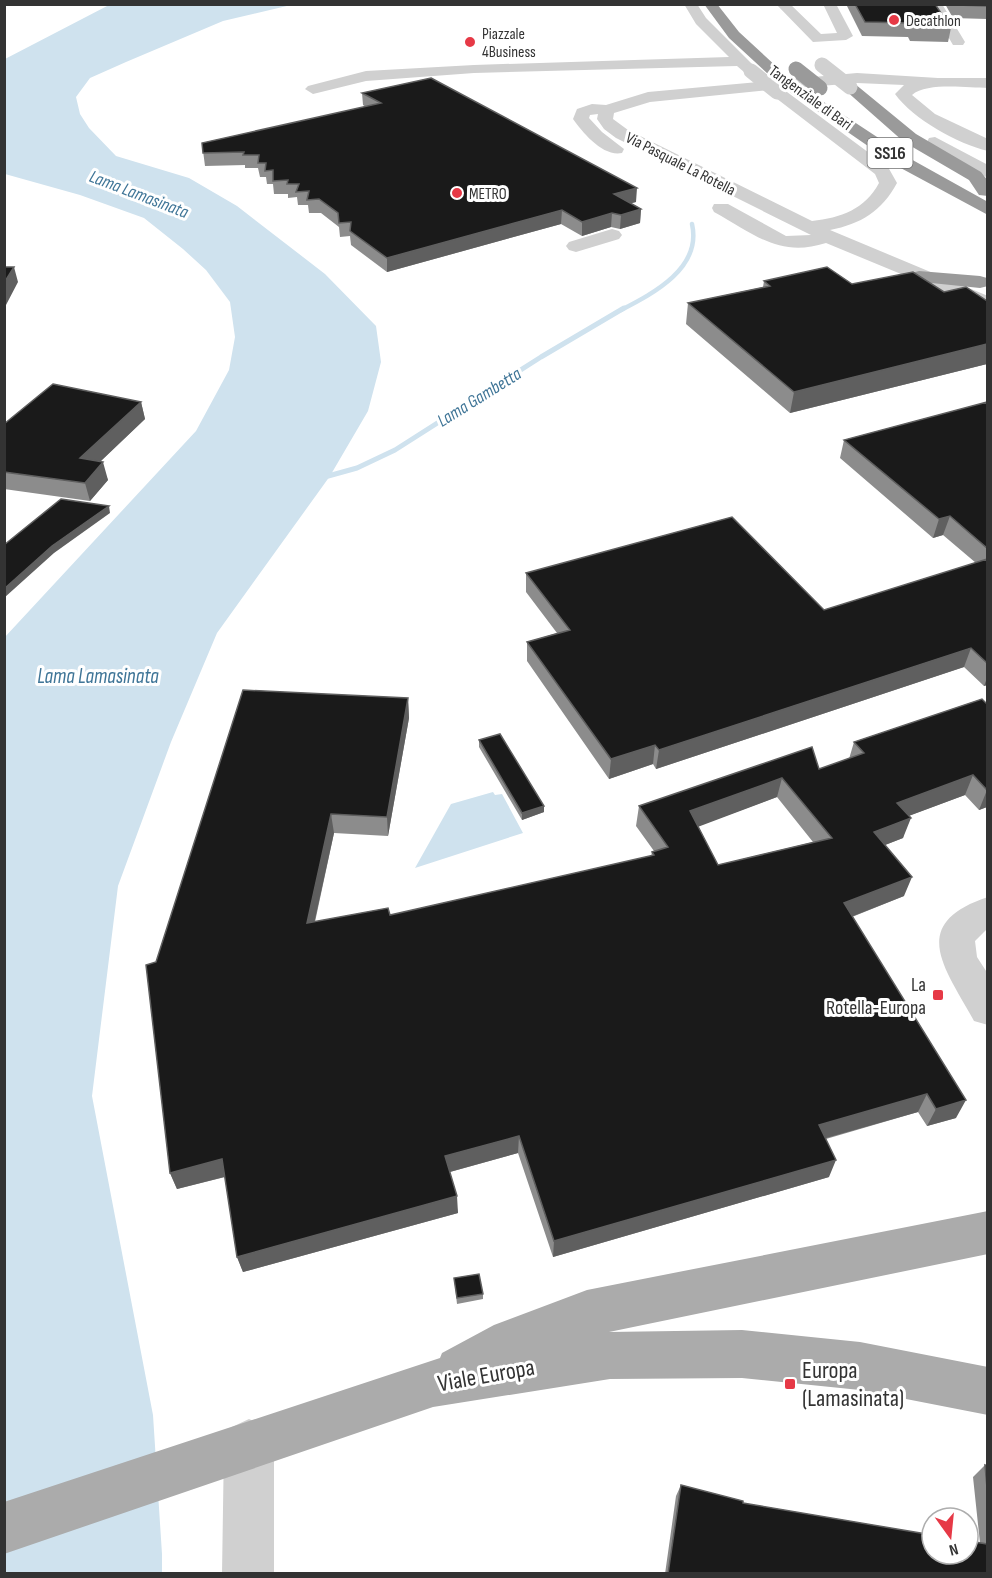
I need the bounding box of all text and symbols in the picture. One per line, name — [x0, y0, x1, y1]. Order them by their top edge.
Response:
place label: Decathlon — [906, 12, 961, 31]
marker: Decathlon — [887, 13, 901, 27]
place label: Piazzale 4Business — [482, 25, 536, 62]
marker: Piazzale 4Business — [463, 35, 477, 49]
street label: Tangenziale di Bari — [765, 62, 855, 135]
street label: Via Pasquale La Rotella — [622, 129, 738, 200]
road number: SS16 — [868, 138, 912, 168]
water label: Lama Lamasinata — [86, 166, 192, 223]
place label: METRO — [469, 185, 507, 204]
marker: METRO — [450, 186, 464, 200]
water label: Lama Gambetta — [434, 363, 526, 431]
water label: Lama Lamasinata — [37, 664, 159, 689]
place label: La Rotella-Europa — [826, 973, 926, 1020]
marker: La Rotella-Europa — [931, 988, 945, 1002]
street label: Viale Europa — [435, 1353, 537, 1398]
place label: Europa (Lamasinata) — [802, 1356, 904, 1413]
marker: Europa (Lamasinata) — [783, 1377, 797, 1391]
north arrow — [920, 1506, 980, 1566]
text: N — [947, 1539, 960, 1559]

